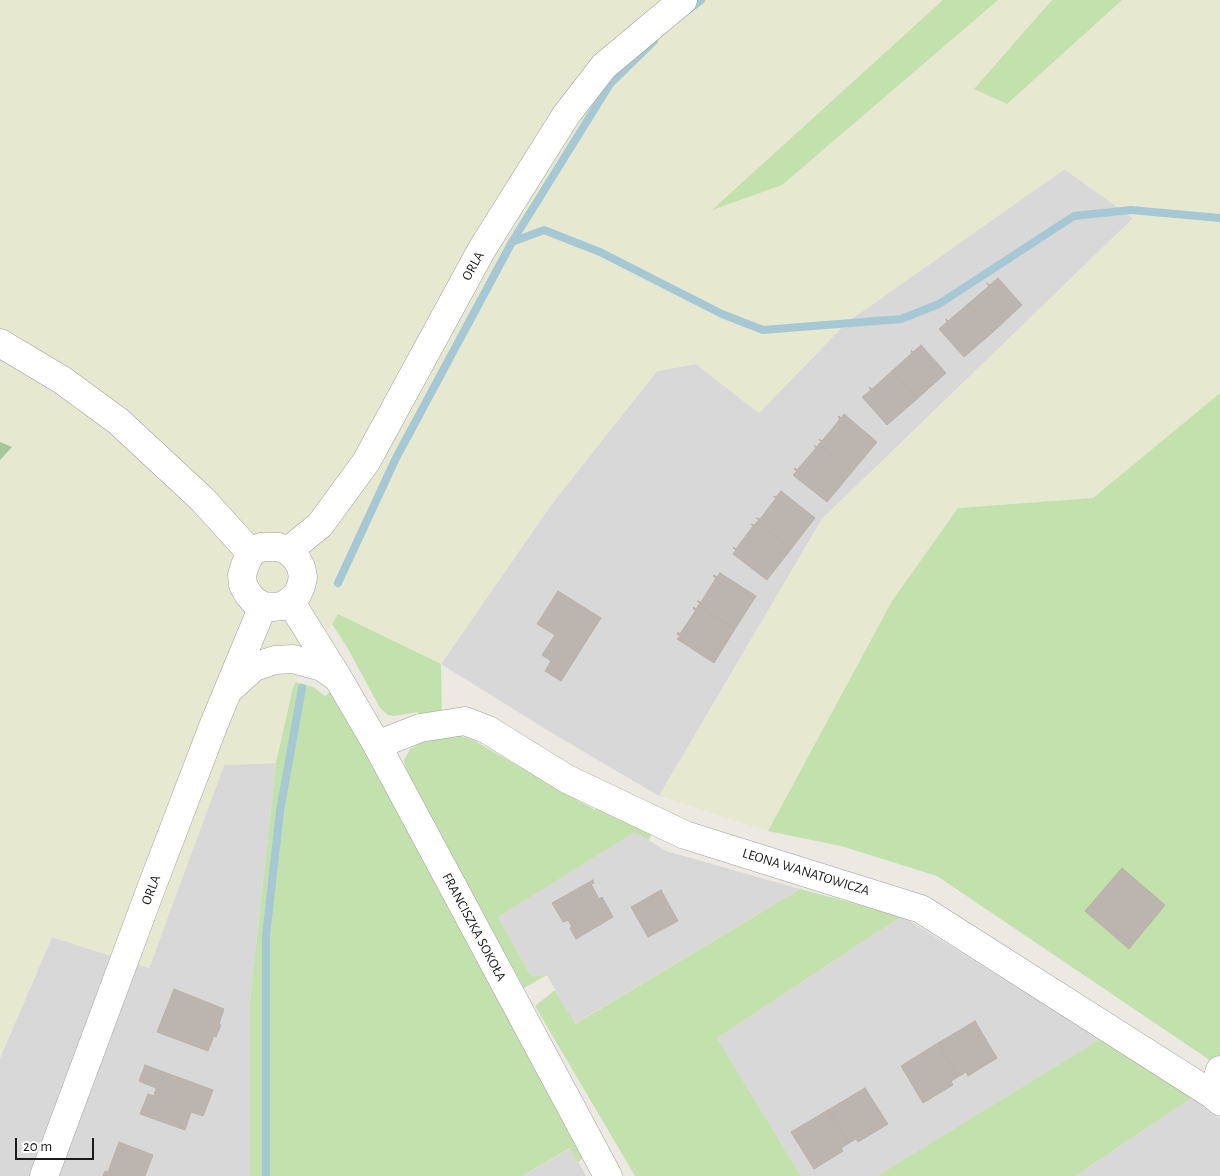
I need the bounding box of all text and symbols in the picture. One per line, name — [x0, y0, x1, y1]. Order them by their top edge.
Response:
street label: ORLA — [458, 249, 488, 283]
street label: LEONA WANATOWICZA — [740, 845, 872, 899]
street label: FRANCISZKA SOKOŁA — [438, 870, 510, 984]
street label: ORLA — [138, 873, 164, 907]
scale bar — [18, 1128, 96, 1160]
text: 20 m — [23, 1139, 52, 1154]

